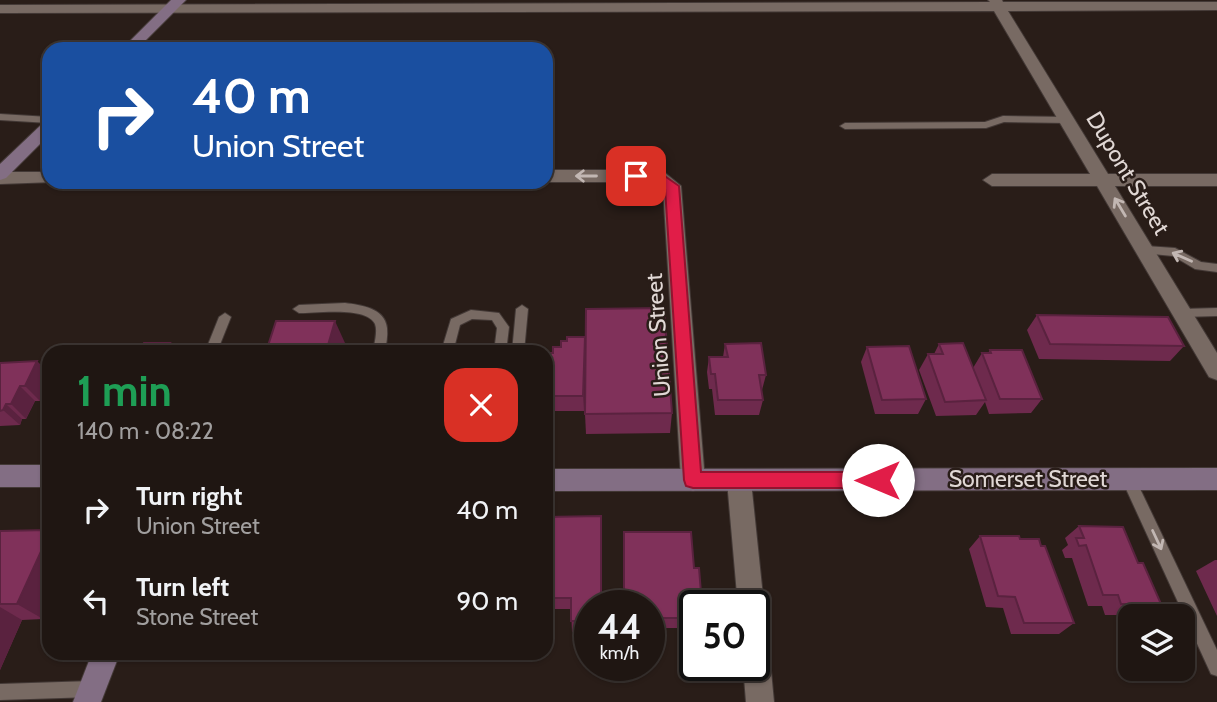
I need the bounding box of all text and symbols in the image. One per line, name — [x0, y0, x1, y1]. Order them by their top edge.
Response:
text: 40 m — [192, 66, 311, 125]
icon: right — [77, 70, 168, 161]
street label: Dupont Street — [1080, 106, 1176, 240]
text: Union Street — [192, 126, 364, 165]
pin — [606, 146, 666, 206]
icon: arrive — [617, 157, 655, 195]
one-way arrow — [575, 169, 598, 183]
one-way arrow — [1113, 197, 1127, 217]
one-way arrow — [1172, 250, 1193, 263]
street label: Union Street — [640, 272, 676, 398]
text: 1 min — [77, 365, 172, 417]
button: close — [444, 368, 518, 442]
text: 140 m · 08:22 — [77, 417, 214, 445]
position arrow — [841, 443, 915, 517]
street label: Somerset Street — [949, 465, 1108, 493]
text: Turn right — [136, 480, 242, 512]
icon: right — [77, 491, 115, 529]
text: 40 m — [456, 494, 518, 526]
text: Union Street — [136, 512, 260, 540]
one-way arrow — [1151, 529, 1164, 550]
text: Turn left — [136, 571, 229, 603]
icon: left — [77, 582, 115, 620]
text: 90 m — [456, 585, 518, 617]
speed limit sign: 50 — [679, 590, 770, 681]
text: Stone Street — [136, 603, 258, 631]
map controls — [1118, 604, 1195, 681]
button: layers — [1118, 604, 1195, 681]
text: 44 — [598, 605, 641, 648]
text: km/h — [600, 642, 639, 664]

